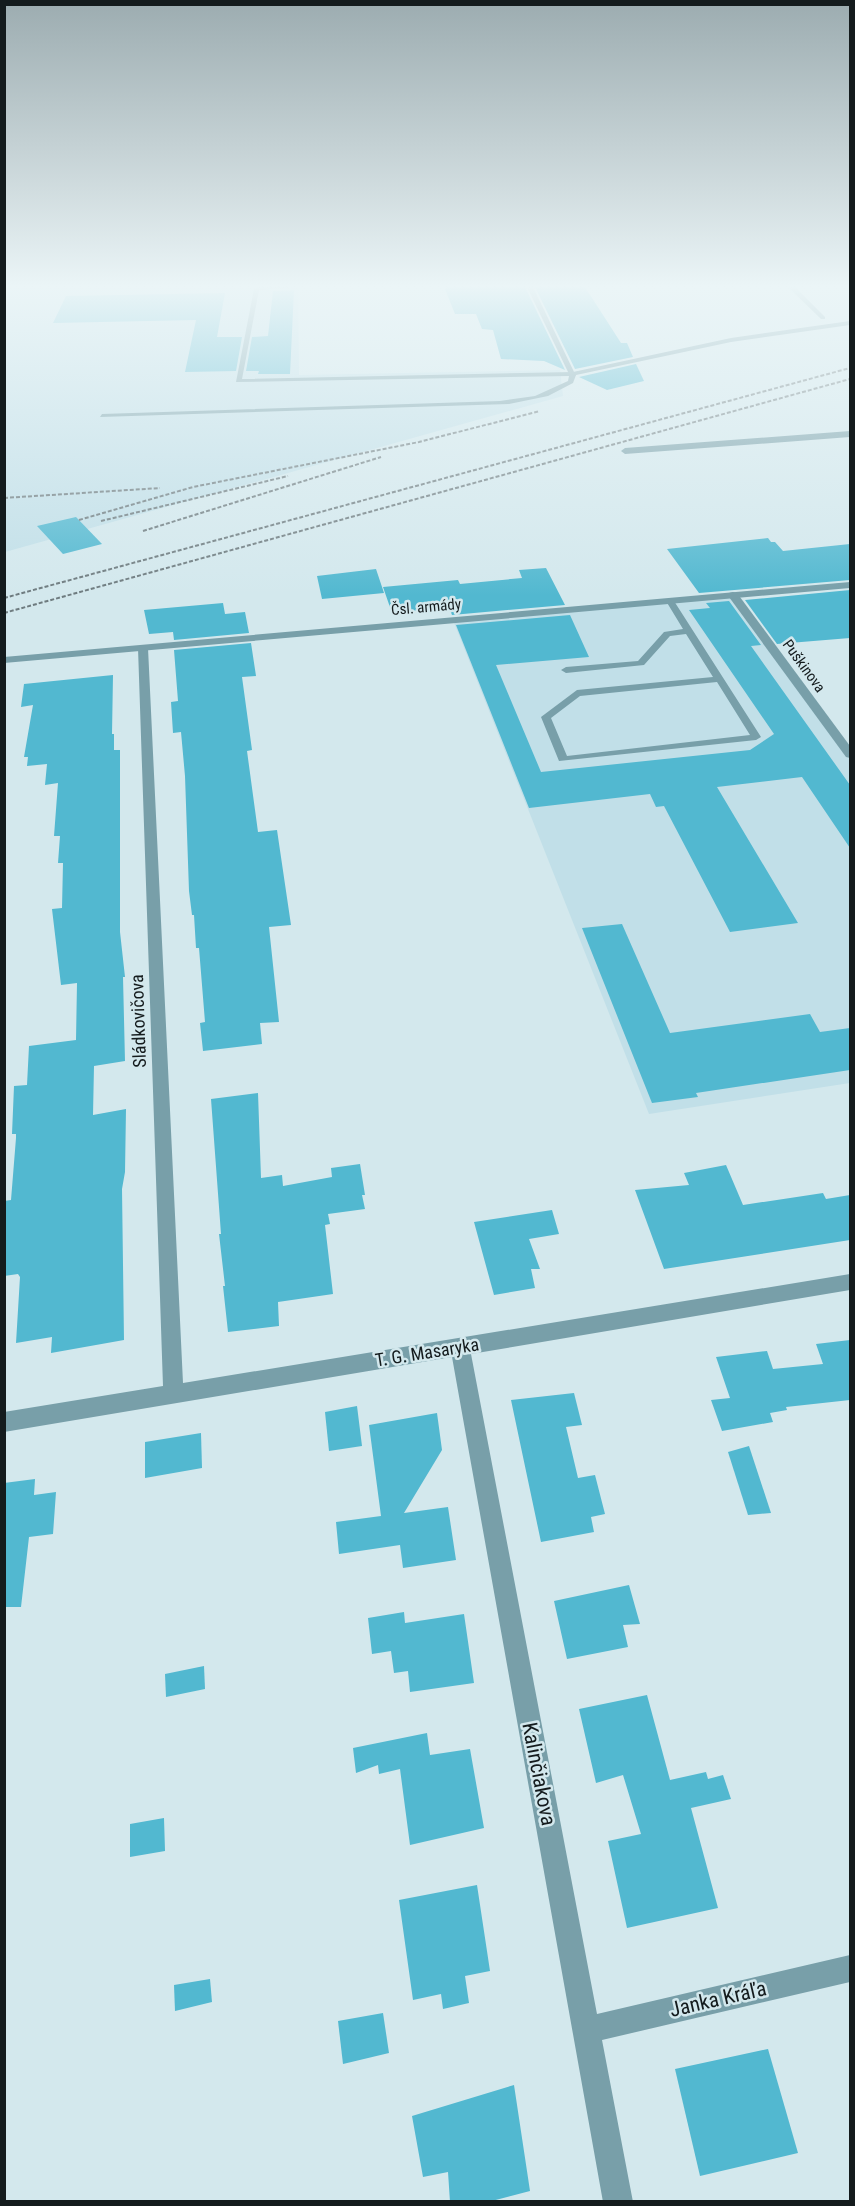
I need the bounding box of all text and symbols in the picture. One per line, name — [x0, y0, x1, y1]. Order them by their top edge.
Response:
street label: Čsl. armády — [390, 595, 462, 619]
street label: Puškinova — [779, 636, 829, 696]
street label: Sládkovičova — [126, 974, 150, 1068]
street label: T. G. Masaryka — [374, 1333, 480, 1371]
street label: Kalinčiakova — [517, 1720, 561, 1828]
street label: Janka Kráľa — [667, 1976, 769, 2022]

